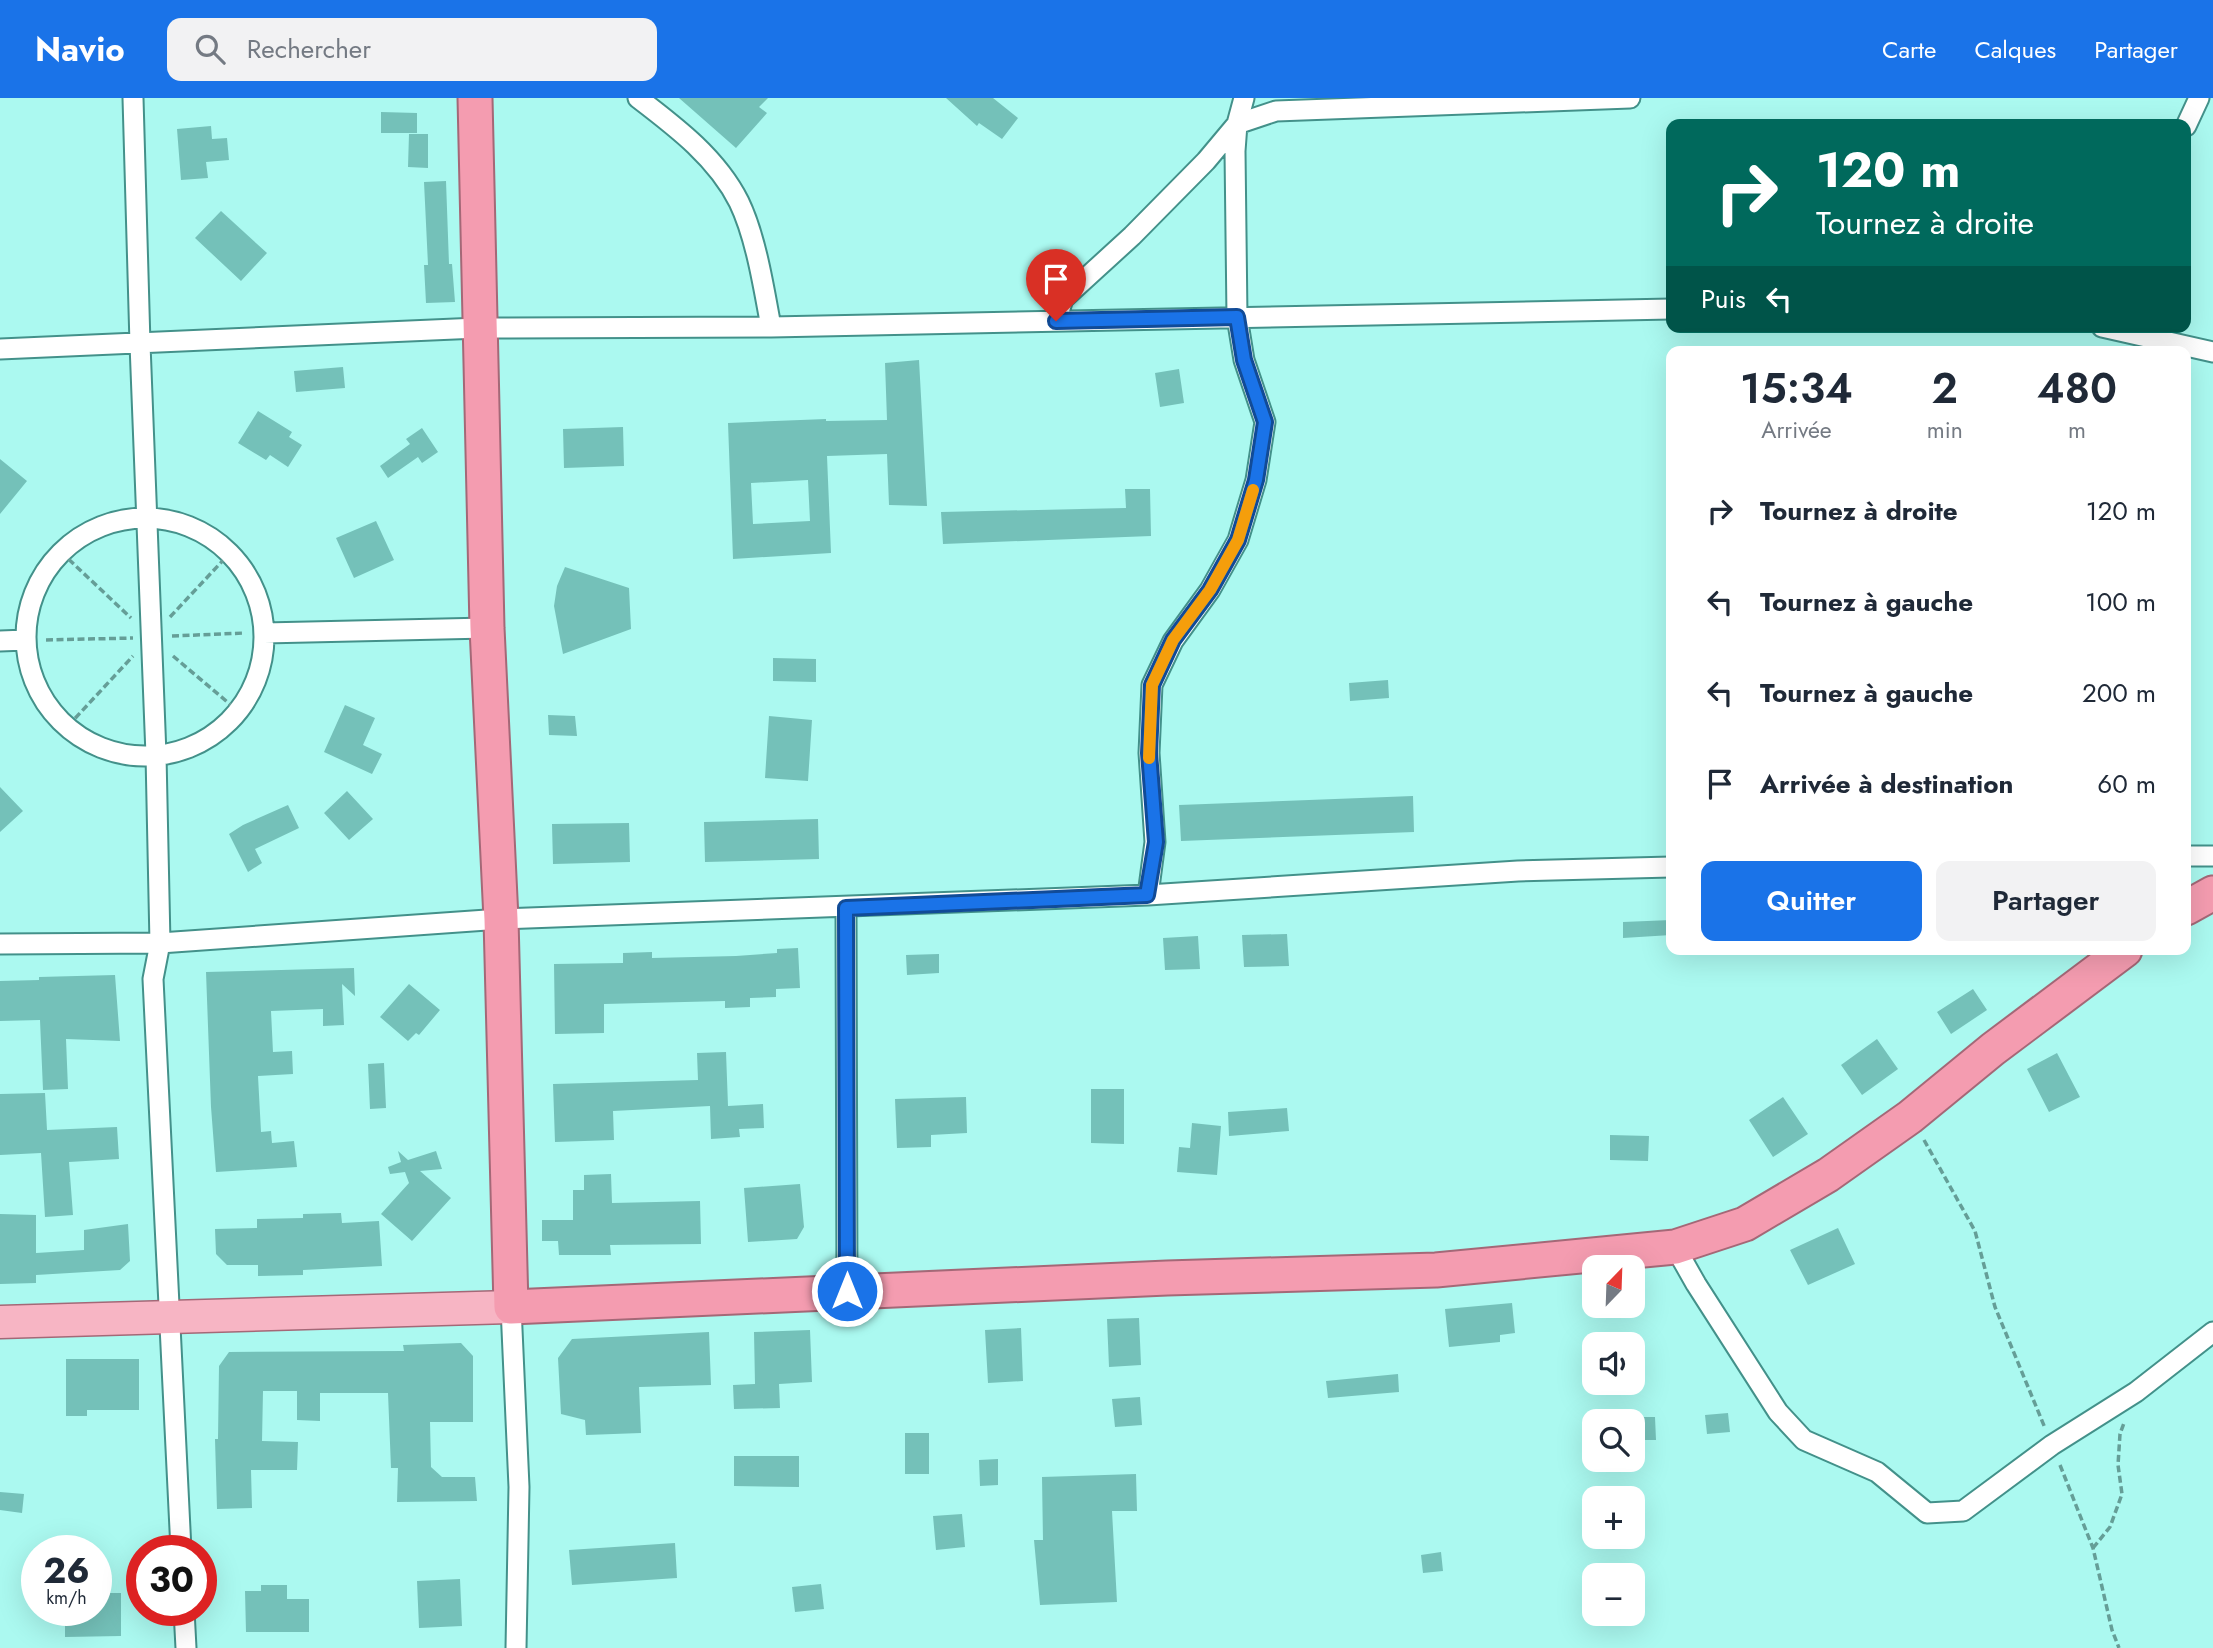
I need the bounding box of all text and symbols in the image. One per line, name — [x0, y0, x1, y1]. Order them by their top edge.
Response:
search box — [167, 18, 657, 81]
text: Navio — [35, 26, 125, 73]
icon: search — [191, 30, 229, 68]
text: Rechercher — [247, 30, 371, 68]
text: Carte — [1882, 32, 1936, 67]
text: Calques — [1974, 32, 2056, 67]
text: Partager — [2094, 32, 2178, 67]
text: 120 m — [1816, 135, 1960, 205]
icon: right — [1701, 147, 1792, 238]
text: Tournez à droite — [1816, 200, 2034, 246]
pin — [1026, 249, 1086, 321]
icon: arrive — [1037, 260, 1075, 298]
text: Puis — [1701, 280, 1746, 318]
icon: left — [1760, 280, 1798, 318]
text: 15:34 — [1740, 358, 1853, 419]
text: 2 — [1932, 358, 1958, 419]
text: 480 — [2037, 358, 2117, 419]
text: Arrivée — [1761, 413, 1832, 447]
text: min — [1927, 413, 1963, 447]
text: m — [2068, 413, 2086, 447]
icon: right — [1701, 492, 1739, 530]
text: Tournez à droite — [1760, 492, 1958, 530]
text: 120 m — [2086, 492, 2156, 530]
icon: left — [1701, 583, 1739, 621]
text: Tournez à gauche — [1760, 583, 1973, 621]
text: 100 m — [2085, 583, 2156, 621]
icon: left — [1701, 674, 1739, 712]
text: Tournez à gauche — [1760, 674, 1973, 712]
text: 200 m — [2082, 674, 2156, 712]
icon: arrive — [1701, 765, 1739, 803]
text: Arrivée à destination — [1760, 765, 2013, 803]
text: 60 m — [2097, 765, 2156, 803]
button: Quitter — [1701, 861, 1922, 941]
button: Partager — [1936, 861, 2156, 941]
position arrow — [810, 1254, 884, 1328]
north arrow — [1582, 1255, 1645, 1318]
map controls — [1582, 1255, 1645, 1626]
button: sound — [1582, 1332, 1645, 1395]
button: search — [1582, 1409, 1645, 1472]
button: + — [1582, 1486, 1645, 1549]
speed limit sign: 30 — [126, 1535, 217, 1626]
text: 26 — [43, 1546, 90, 1596]
button: − — [1582, 1563, 1645, 1626]
text: km/h — [46, 1585, 87, 1611]

